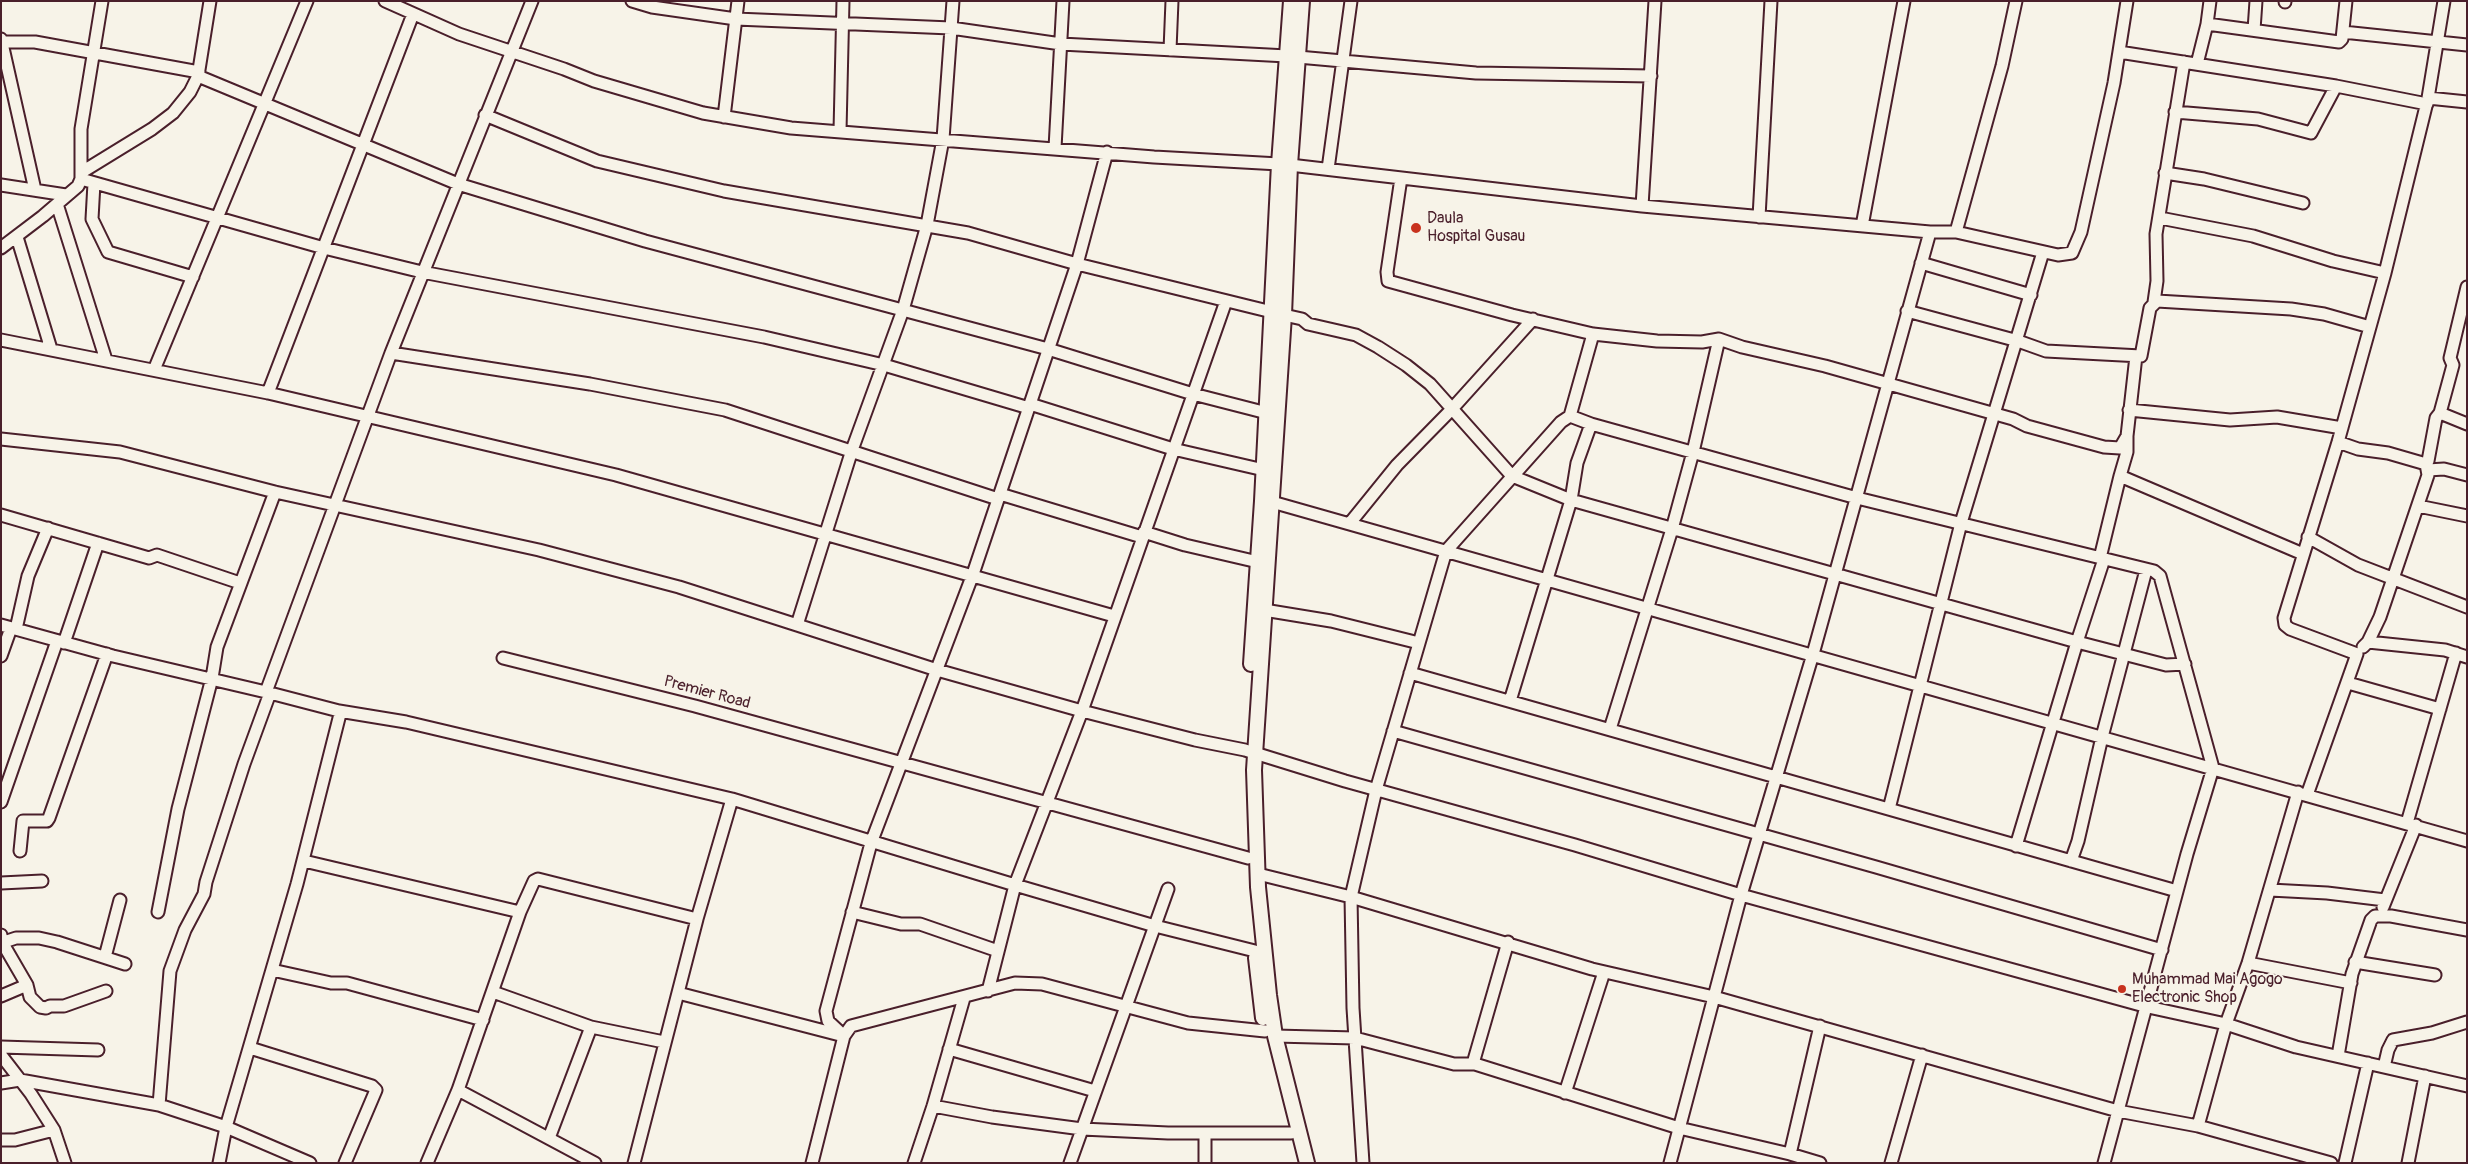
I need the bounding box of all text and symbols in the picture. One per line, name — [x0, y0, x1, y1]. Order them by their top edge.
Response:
place label: Daula Hospital Gusau — [1427, 209, 1525, 247]
marker: Daula Hospital Gusau — [1409, 221, 1423, 235]
street label: Premier Road — [662, 672, 752, 714]
place label: Muhammad Mai Agogo Electronic Shop — [2132, 970, 2283, 1008]
marker: Muhammad Mai Agogo Electronic Shop — [2116, 983, 2128, 995]

